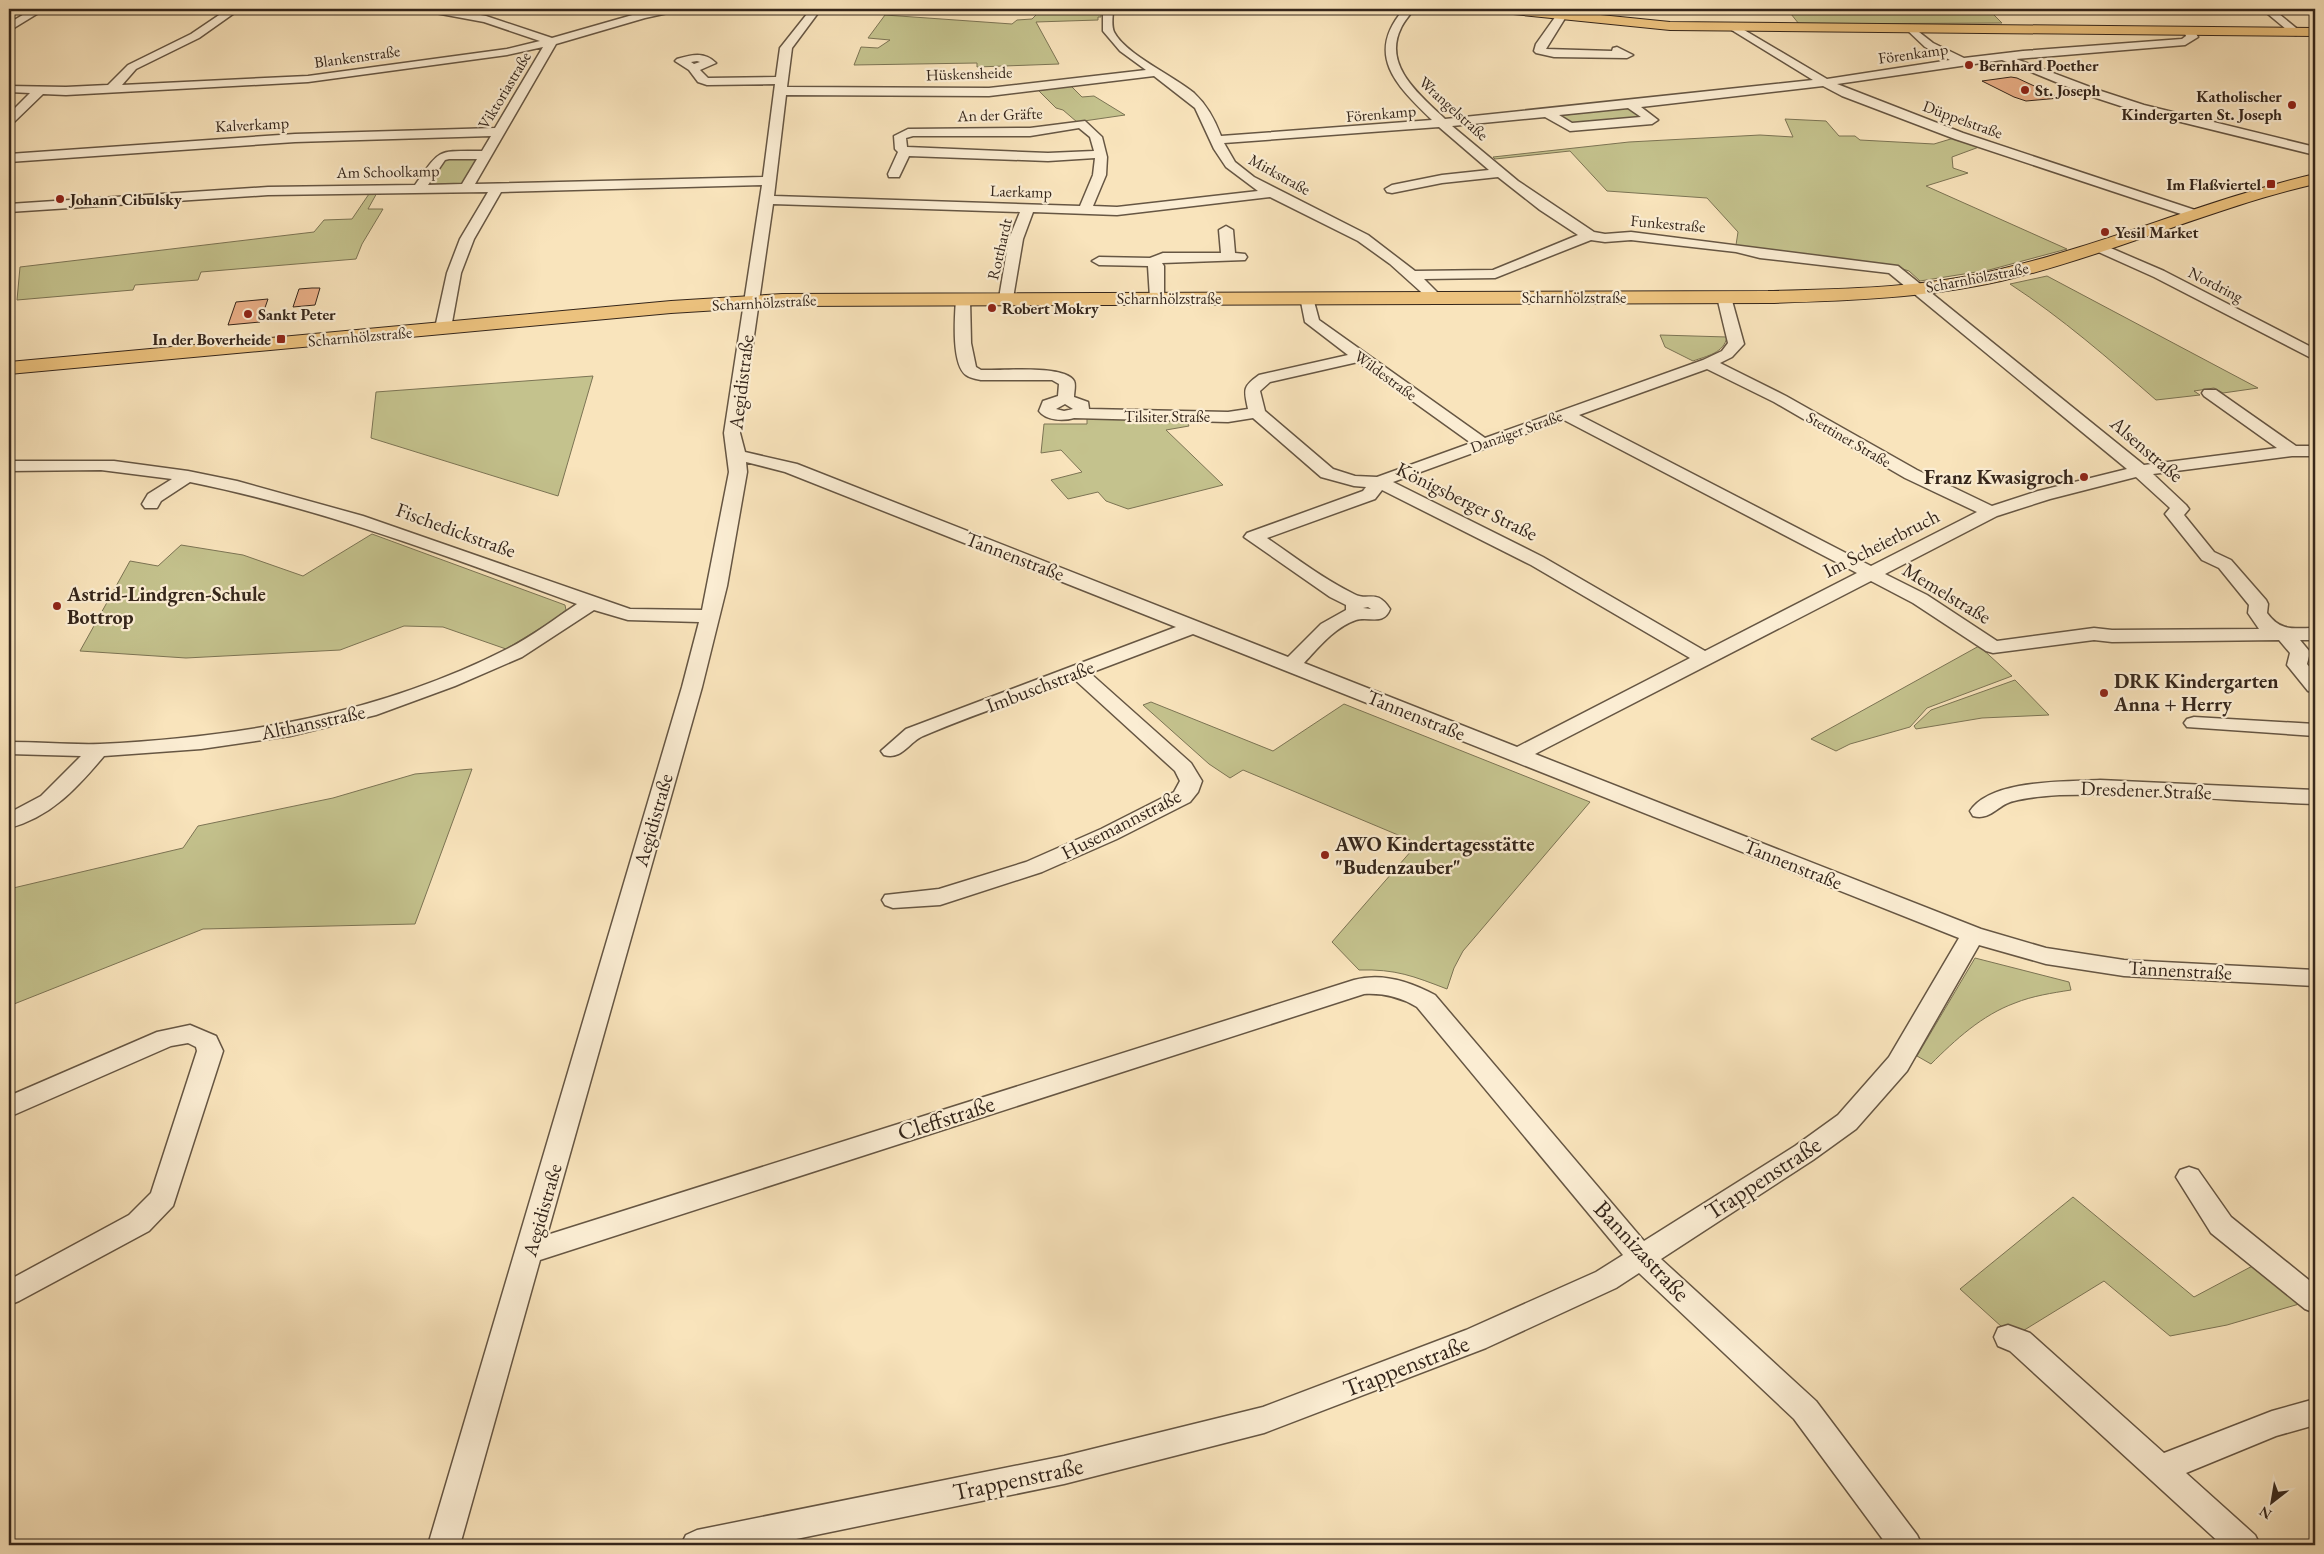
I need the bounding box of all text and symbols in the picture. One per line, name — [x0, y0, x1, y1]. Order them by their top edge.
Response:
street label: Förenkamp — [1877, 38, 1949, 69]
street label: Blankenstraße — [313, 40, 401, 73]
street label: Viktoriastraße — [473, 48, 536, 133]
place label: Bernhard Poether — [1979, 55, 2099, 76]
marker: Bernhard Poether — [1963, 59, 1975, 71]
street label: Hüskensheide — [925, 61, 1013, 86]
street label: Wrangelstraße — [1414, 72, 1493, 145]
place label: St. Joseph — [2035, 80, 2100, 101]
marker: St. Joseph — [2019, 84, 2031, 96]
place label: Katholischer Kindergarten St. Joseph — [2122, 86, 2282, 125]
street label: Düppelstraße — [1920, 95, 2006, 144]
marker: Katholischer Kindergarten St. Joseph — [2286, 99, 2298, 111]
street label: Förenkamp — [1345, 100, 1417, 127]
street label: An der Gräfte — [956, 103, 1043, 127]
street label: Kalverkamp — [215, 112, 290, 137]
street label: Mirkstraße — [1245, 149, 1314, 200]
street label: Am Schoolkamp — [335, 160, 440, 183]
place label: Im Flaßviertel — [2167, 174, 2261, 195]
marker: Im Flaßviertel — [2265, 178, 2277, 190]
street label: Laerkamp — [990, 180, 1052, 203]
place label: Johann Cibulsky — [68, 189, 182, 210]
marker: Johann Cibulsky — [54, 193, 66, 205]
street label: Funkestraße — [1630, 210, 1706, 237]
street label: Rotthardt — [982, 216, 1017, 282]
place label: Yesil Market — [2115, 222, 2198, 243]
marker: Yesil Market — [2099, 226, 2111, 238]
street label: Scharnhölzstraße — [1924, 257, 2030, 298]
street label: Nordring — [2185, 262, 2248, 308]
street label: Scharnhölzstraße — [1522, 287, 1626, 308]
street label: Scharnhölzstraße — [1117, 288, 1221, 309]
street label: Scharnhölzstraße — [711, 289, 817, 316]
place label: Robert Mokry — [1002, 298, 1099, 319]
marker: Robert Mokry — [986, 302, 998, 314]
place label: Sankt Peter — [258, 304, 336, 325]
marker: Sankt Peter — [242, 308, 254, 320]
street label: Scharnhölzstraße — [307, 321, 413, 352]
place label: In der Boverheide — [152, 329, 271, 350]
marker: In der Boverheide — [275, 333, 287, 345]
street label: Aegidistraße — [722, 333, 760, 432]
street label: Wildestraße — [1350, 346, 1421, 405]
street label: Danziger Straße — [1467, 405, 1565, 458]
street label: Tilsiter Straße — [1124, 406, 1210, 427]
street label: Stettiner Straße — [1803, 407, 1895, 472]
street label: Alsenstraße — [2104, 409, 2189, 488]
street label: Königsberger Straße — [1392, 456, 1542, 547]
place label: Franz Kwasigroch — [1924, 464, 2074, 490]
marker: Franz Kwasigroch — [2078, 471, 2090, 483]
street label: Fischedickstraße — [393, 496, 520, 564]
street label: Im Scheierbruch — [1818, 503, 1944, 583]
street label: Tannenstraße — [962, 525, 1068, 587]
street label: Memelstraße — [1898, 556, 1996, 630]
place label: Astrid-Lindgren-Schule Bottrop — [66, 581, 266, 630]
marker: Astrid-Lindgren-Schule Bottrop — [51, 600, 63, 612]
street label: Imbuschstraße — [982, 653, 1098, 718]
place label: DRK Kindergarten Anna + Herry — [2113, 668, 2279, 717]
street label: Tannenstraße — [1363, 683, 1469, 747]
marker: DRK Kindergarten Anna + Herry — [2098, 687, 2110, 699]
street label: Althansstraße — [258, 698, 367, 746]
street label: Aegidistraße — [627, 770, 679, 870]
street label: Dresdener Straße — [2080, 775, 2212, 805]
street label: Husemannstraße — [1057, 783, 1185, 865]
place label: AWO Kindertagesstätte "Budenzauber" — [1334, 831, 1535, 880]
street label: Tannenstraße — [1740, 832, 1846, 896]
marker: AWO Kindertagesstätte "Budenzauber" — [1319, 849, 1331, 861]
street label: Tannenstraße — [2127, 954, 2233, 986]
street label: Cleffstraße — [893, 1087, 998, 1148]
street label: Trappenstraße — [1699, 1128, 1827, 1227]
street label: Aegidistraße — [516, 1160, 568, 1260]
street label: Bannizastraße — [1587, 1193, 1697, 1308]
street label: Trappenstraße — [1338, 1327, 1473, 1404]
street label: Trappenstraße — [950, 1450, 1086, 1507]
north arrow — [2246, 1476, 2296, 1526]
text: N — [2255, 1502, 2275, 1524]

